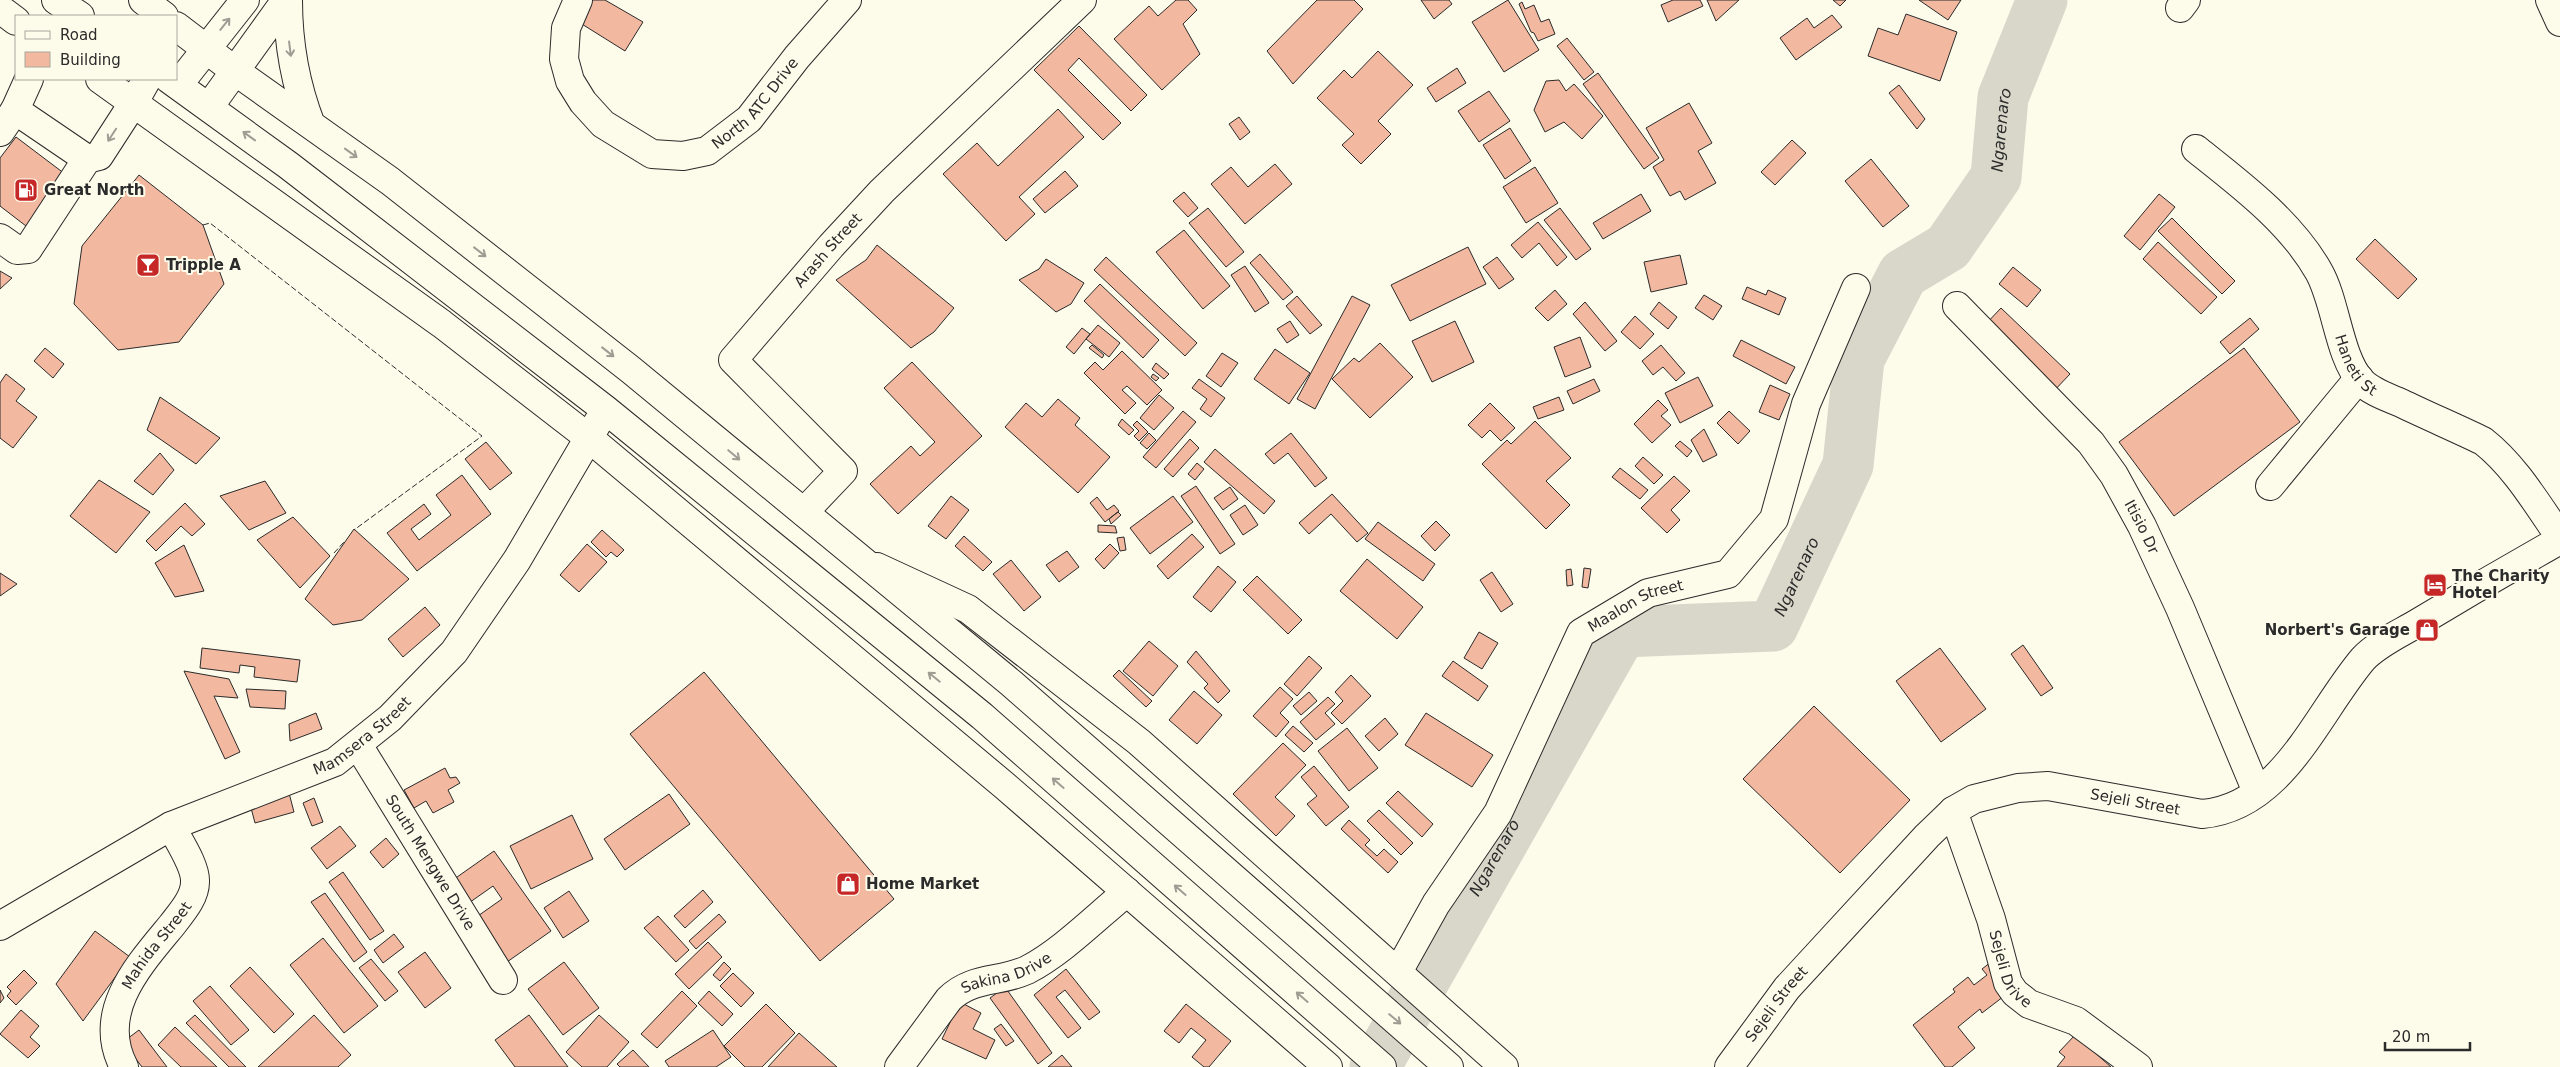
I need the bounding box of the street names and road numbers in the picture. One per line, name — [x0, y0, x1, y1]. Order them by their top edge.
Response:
street label: North ATC Drive — [708, 54, 802, 153]
street label: Arash Street — [790, 209, 866, 291]
street label: Haneti St — [2331, 332, 2380, 400]
street label: Itisio Dr — [2120, 497, 2163, 558]
street label: Maalon Street — [1585, 576, 1685, 636]
street label: Mamsera Street — [310, 693, 415, 779]
street label: Sejeli Street — [2089, 785, 2182, 819]
street label: South Mengwe Drive — [382, 791, 479, 934]
street label: Mahida Street — [118, 898, 196, 992]
street label: Sejeli Drive — [1985, 928, 2035, 1012]
street label: Sakina Drive — [958, 949, 1055, 997]
street label: Sejeli Street — [1742, 962, 1812, 1045]

